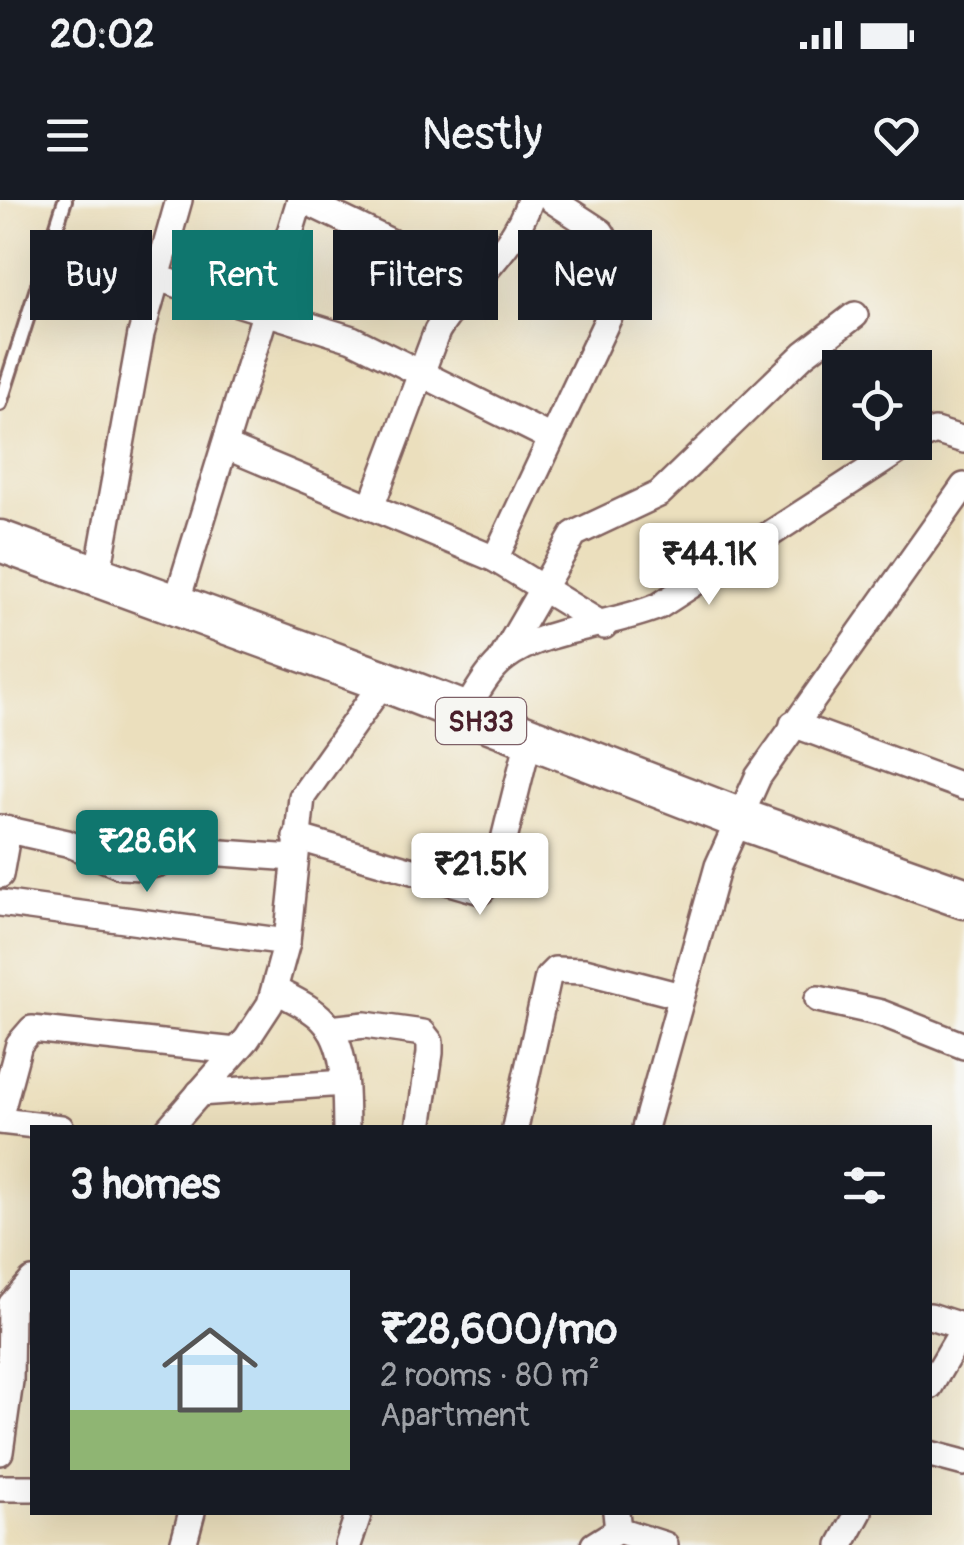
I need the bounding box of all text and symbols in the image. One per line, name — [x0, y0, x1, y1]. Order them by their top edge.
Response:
text: 20:02 — [50, 11, 155, 59]
text: Nestly — [422, 107, 542, 163]
icon: menu — [40, 108, 95, 163]
icon: heart — [869, 108, 924, 163]
chip: Buy — [30, 230, 152, 320]
chip: Rent — [172, 230, 313, 320]
chip: Filters — [333, 230, 498, 320]
chip: New — [518, 230, 652, 320]
map controls — [822, 350, 932, 460]
button: locate — [822, 350, 932, 460]
pin: ₹44.1K — [628, 523, 790, 608]
text: ₹44.1K — [661, 535, 757, 575]
road number: SH33 — [436, 698, 526, 744]
pin: ₹28.6K — [66, 810, 228, 895]
text: ₹28.6K — [98, 822, 196, 862]
pin: ₹21.5K — [399, 833, 561, 918]
text: ₹21.5K — [433, 845, 527, 885]
icon: filters — [837, 1158, 892, 1213]
text: 3 homes — [70, 1159, 220, 1211]
text: ₹28,600/mo — [380, 1304, 617, 1356]
icon: home — [150, 1310, 270, 1430]
text: 2 rooms · 80 m² — [380, 1356, 600, 1396]
text: Apartment — [380, 1396, 529, 1436]

